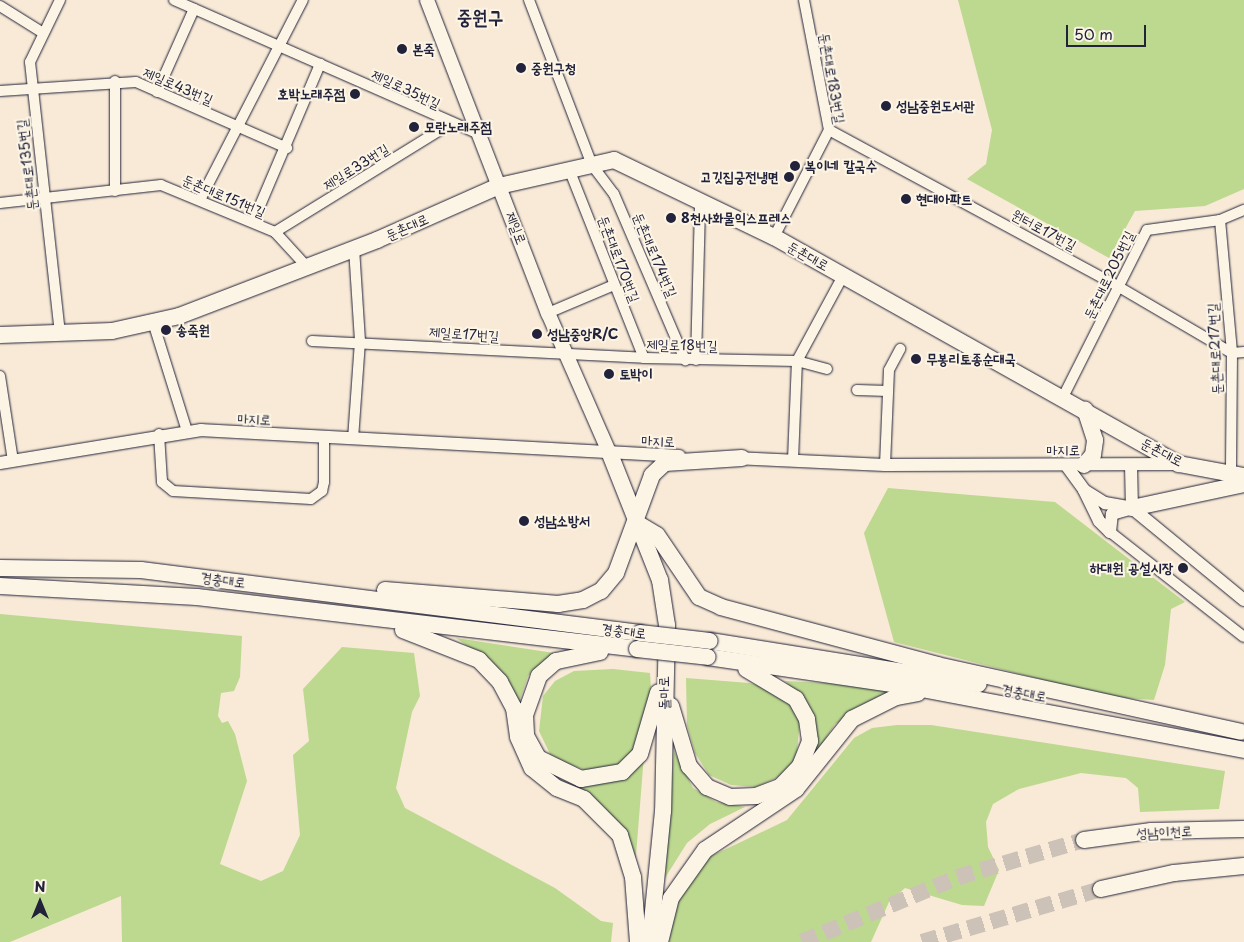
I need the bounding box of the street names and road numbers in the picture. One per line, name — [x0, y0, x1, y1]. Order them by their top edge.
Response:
street label: 둔촌대로183번길 — [816, 31, 848, 125]
street label: 제일로43번길 — [140, 64, 216, 108]
street label: 제일로35번길 — [369, 66, 443, 112]
street label: 둔촌대로135번길 — [13, 118, 41, 212]
street label: 제일로33번길 — [320, 140, 392, 194]
street label: 둔촌대로151번길 — [180, 171, 268, 221]
street label: 원터로17번길 — [1009, 206, 1079, 254]
street label: 제일로 — [502, 209, 530, 247]
street label: 둔촌대로 — [383, 210, 431, 244]
street label: 둔촌대로174번길 — [630, 210, 680, 300]
street label: 둔촌대로170번길 — [595, 213, 643, 305]
street label: 둔촌대로205번길 — [1080, 228, 1138, 322]
street label: 둔촌대로 — [784, 238, 832, 274]
street label: 둔촌대로217번길 — [1204, 303, 1226, 395]
street label: 제일로17번길 — [428, 323, 500, 345]
street label: 제일로18번길 — [646, 336, 718, 354]
street label: 마지로 — [237, 410, 271, 428]
street label: 마지로 — [641, 432, 675, 450]
street label: 둔촌대로 — [1138, 434, 1186, 470]
street label: 마지로 — [1046, 442, 1080, 458]
street label: 경충대로 — [200, 569, 246, 591]
street label: 경충대로 — [601, 620, 647, 642]
street label: 돌마로 — [655, 676, 673, 710]
street label: 경충대로 — [1000, 681, 1048, 705]
street label: 성남이천로 — [1135, 822, 1193, 842]

